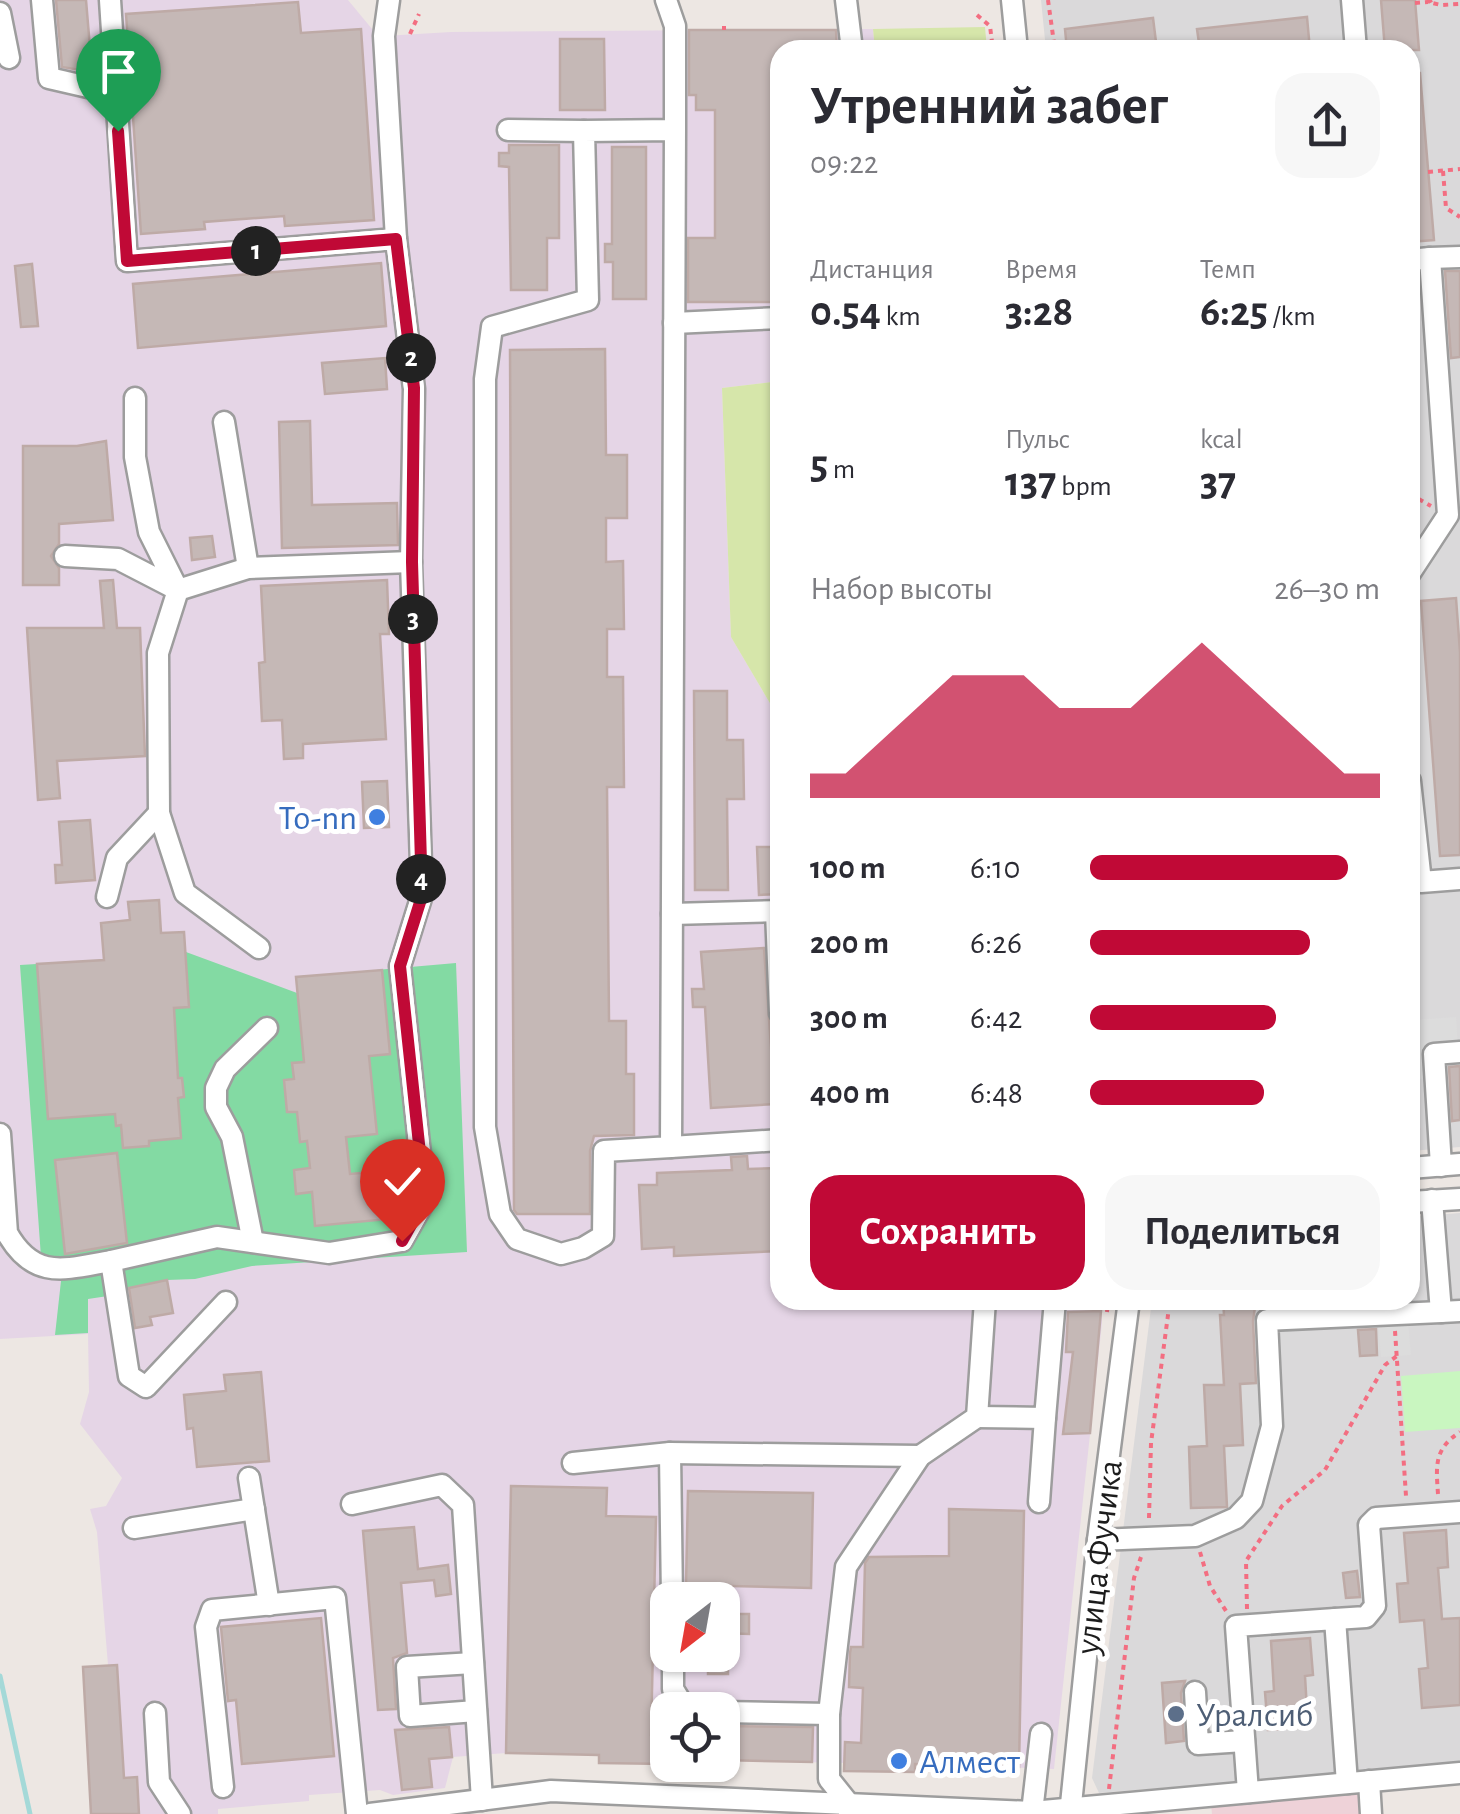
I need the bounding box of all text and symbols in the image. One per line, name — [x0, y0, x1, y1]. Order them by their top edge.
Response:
pin — [76, 29, 161, 132]
icon: arrive — [91, 44, 146, 99]
button: share — [1275, 73, 1380, 178]
text: Утренний забег — [810, 79, 1168, 134]
text: 09:22 — [810, 147, 878, 179]
pin: 1 — [231, 226, 281, 276]
text: 1 — [251, 237, 261, 265]
text: Дистанция — [810, 256, 934, 284]
text: Время — [1005, 256, 1078, 284]
text: Темп — [1200, 256, 1256, 284]
text: 0.54 — [810, 291, 881, 333]
text: 3:28 — [1005, 291, 1073, 333]
text: 6:25 — [1200, 291, 1268, 333]
text: km — [881, 303, 921, 331]
text: /km — [1268, 303, 1316, 331]
pin: 2 — [386, 333, 436, 383]
text: 2 — [404, 344, 418, 372]
text: Пульс — [1005, 426, 1070, 454]
text: kcal — [1200, 426, 1243, 454]
text: 5 — [810, 444, 828, 486]
text: m — [828, 456, 855, 484]
text: 137 — [1005, 461, 1056, 503]
text: 37 — [1200, 461, 1236, 503]
text: bpm — [1056, 473, 1112, 501]
text: Набор высоты — [810, 573, 993, 605]
text: 26–30 m — [1274, 573, 1380, 605]
pin: 3 — [388, 594, 438, 644]
text: 3 — [407, 605, 419, 633]
place label: To-nn — [278, 801, 357, 836]
marker: To-nn — [366, 806, 388, 828]
text: 100 m — [810, 852, 886, 884]
text: 6:10 — [970, 852, 1020, 884]
pin: 4 — [396, 854, 446, 904]
text: 4 — [414, 865, 428, 893]
text: 200 m — [810, 927, 889, 959]
text: 6:26 — [970, 927, 1022, 959]
text: 300 m — [810, 1002, 888, 1034]
text: 6:42 — [970, 1002, 1022, 1034]
text: 400 m — [810, 1077, 890, 1109]
text: 6:48 — [970, 1077, 1023, 1109]
pin — [360, 1139, 445, 1242]
icon: check — [375, 1154, 430, 1209]
button: Сохранить — [810, 1175, 1085, 1290]
button: Поделиться — [1105, 1175, 1380, 1290]
street label: улица Фучика — [1070, 1458, 1129, 1657]
north arrow — [650, 1582, 740, 1672]
map controls — [650, 1582, 740, 1782]
button: locate — [650, 1692, 740, 1782]
place label: Уралсиб — [1196, 1698, 1313, 1733]
marker: Уралсиб — [1165, 1703, 1187, 1725]
place label: Алмест — [919, 1745, 1020, 1780]
marker: Алмест — [888, 1750, 910, 1772]

